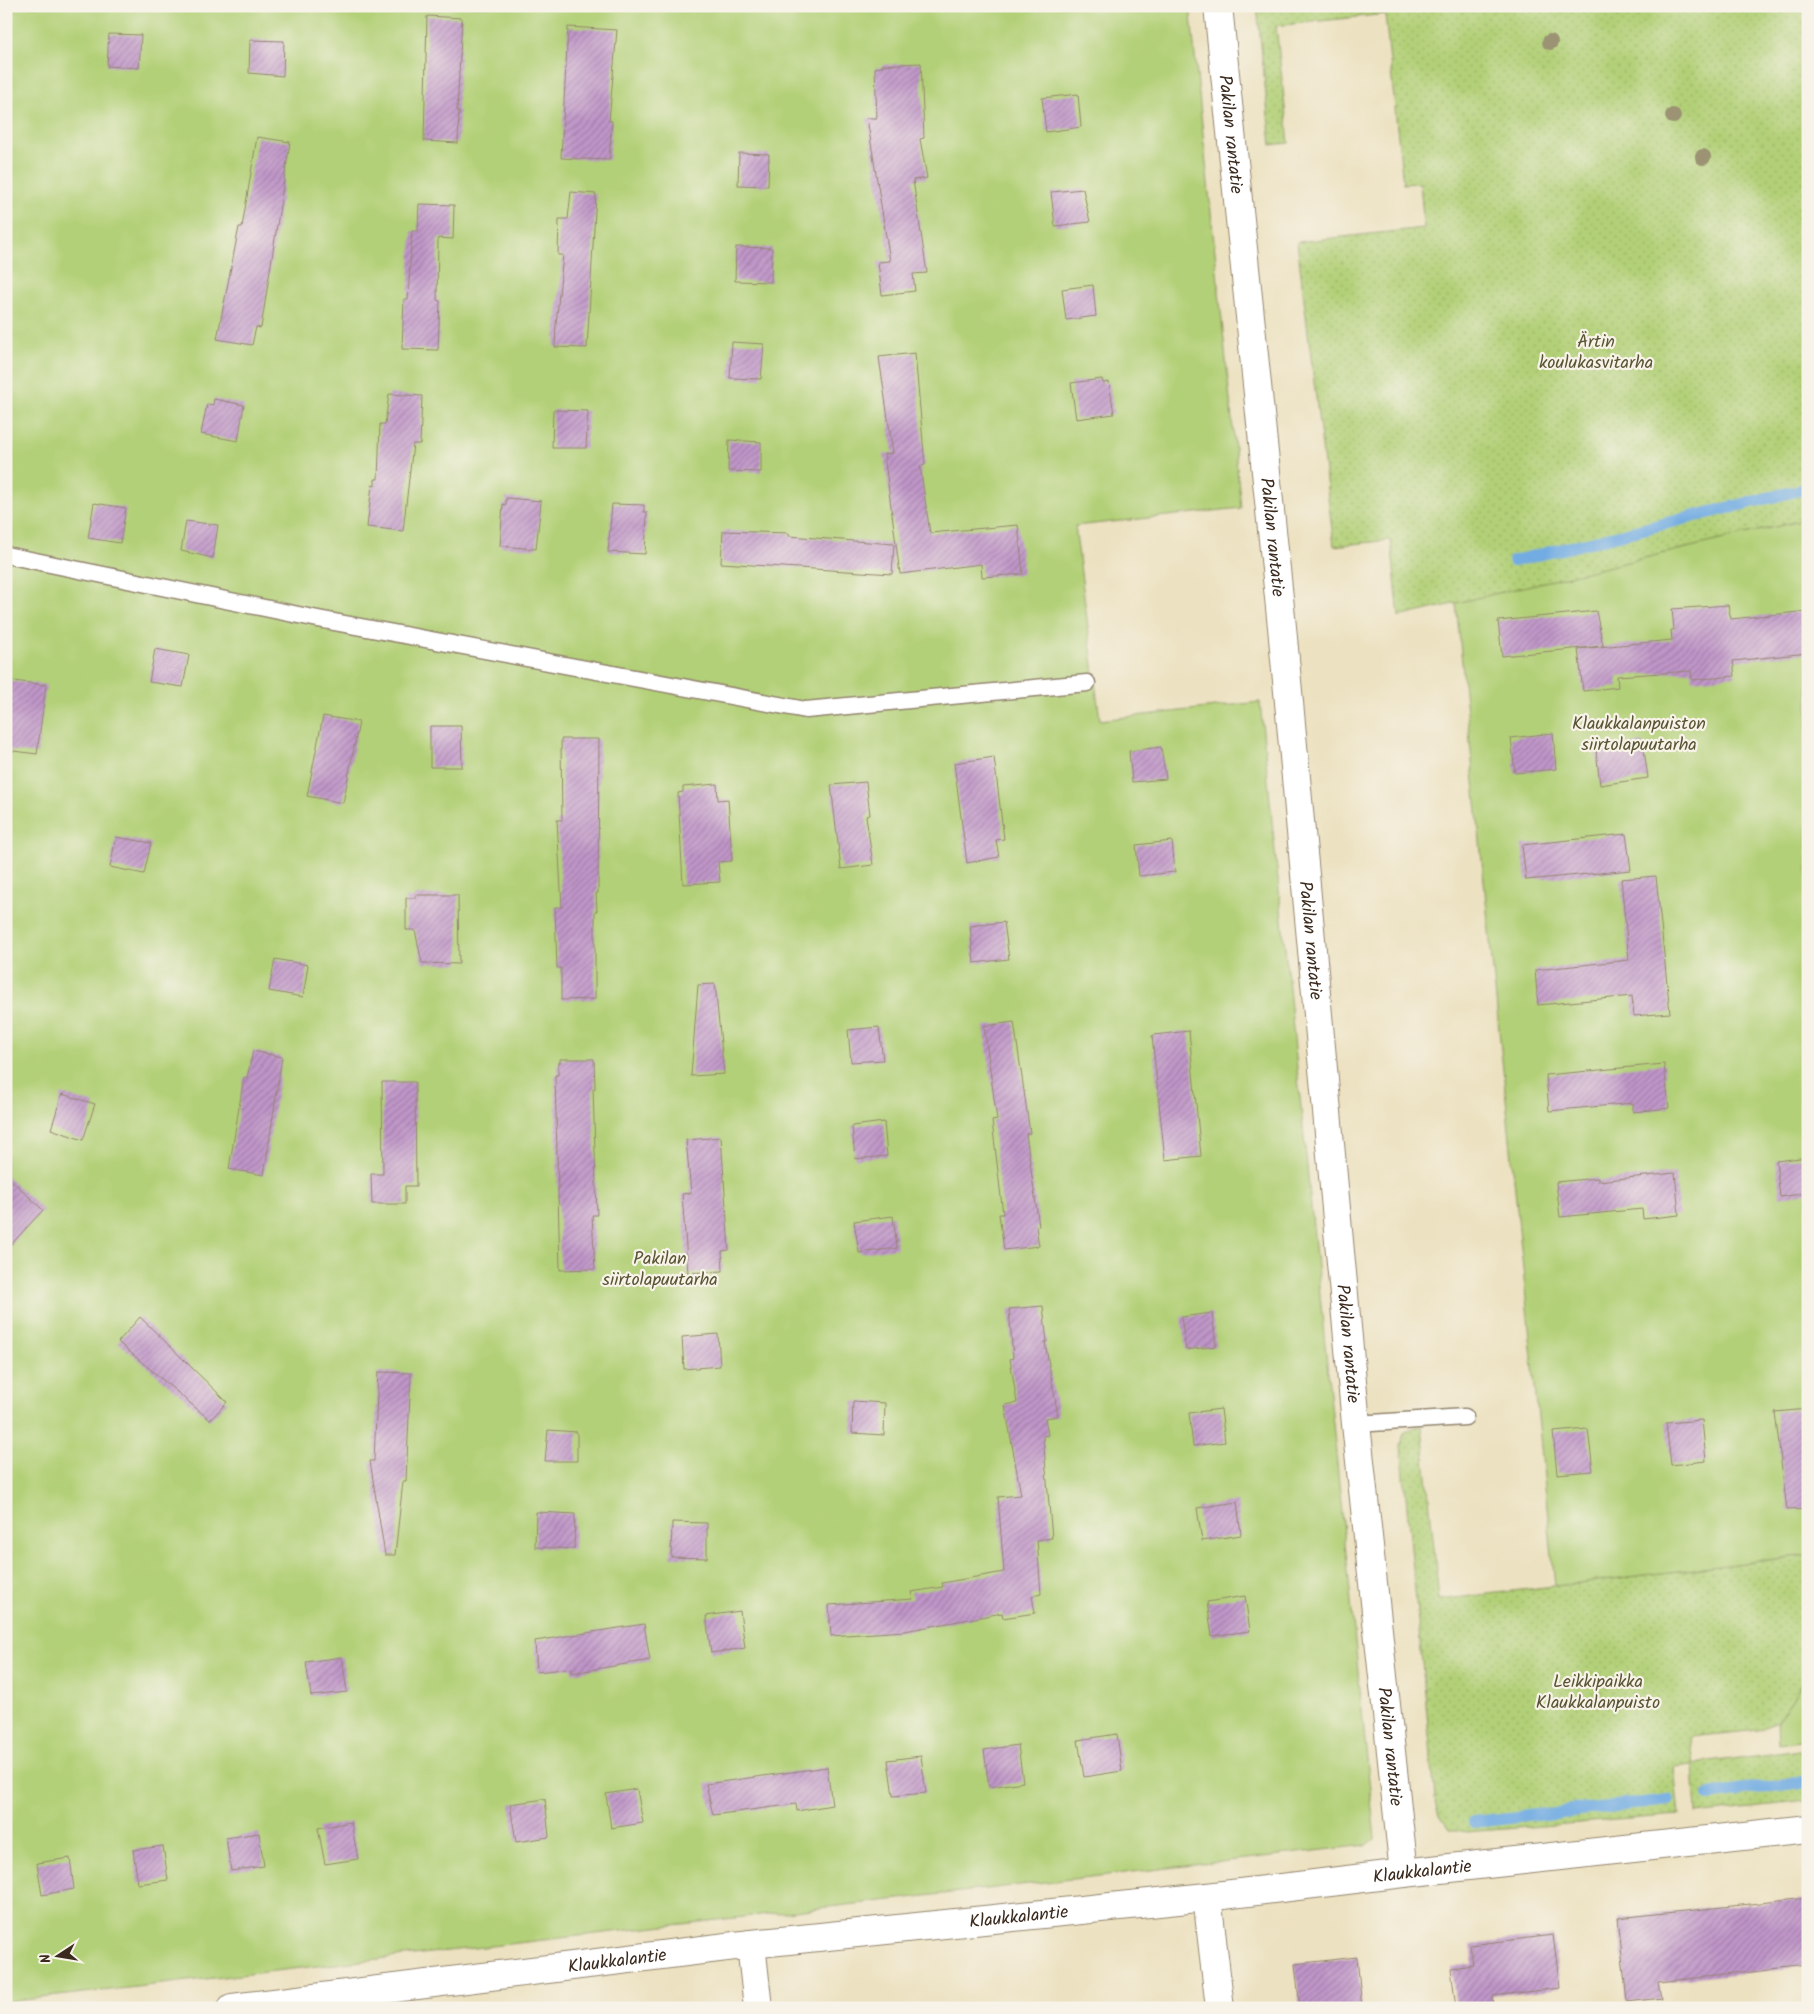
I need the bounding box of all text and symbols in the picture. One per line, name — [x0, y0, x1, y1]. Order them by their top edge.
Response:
street label: Pakilan rantatie — [1209, 74, 1250, 195]
park label: Ärtin koulukasvitarha — [1539, 328, 1653, 378]
street label: Pakilan rantatie — [1251, 476, 1292, 598]
park label: Klaukkalanpuiston siirtolapuutarha — [1572, 710, 1706, 760]
street label: Pakilan rantatie — [1290, 880, 1330, 1001]
park label: Pakilan siirtolapuutarha — [602, 1245, 718, 1295]
street label: Pakilan rantatie — [1327, 1283, 1367, 1405]
park label: Leikkipaikka Klaukkalanpuisto — [1536, 1668, 1660, 1718]
street label: Pakilan rantatie — [1368, 1686, 1410, 1808]
street label: Klaukkalantie — [1371, 1853, 1473, 1893]
street label: Klaukkalantie — [968, 1898, 1070, 1937]
north arrow — [32, 1932, 82, 1982]
street label: Klaukkalantie — [566, 1942, 668, 1982]
text: N — [35, 1952, 58, 1965]

